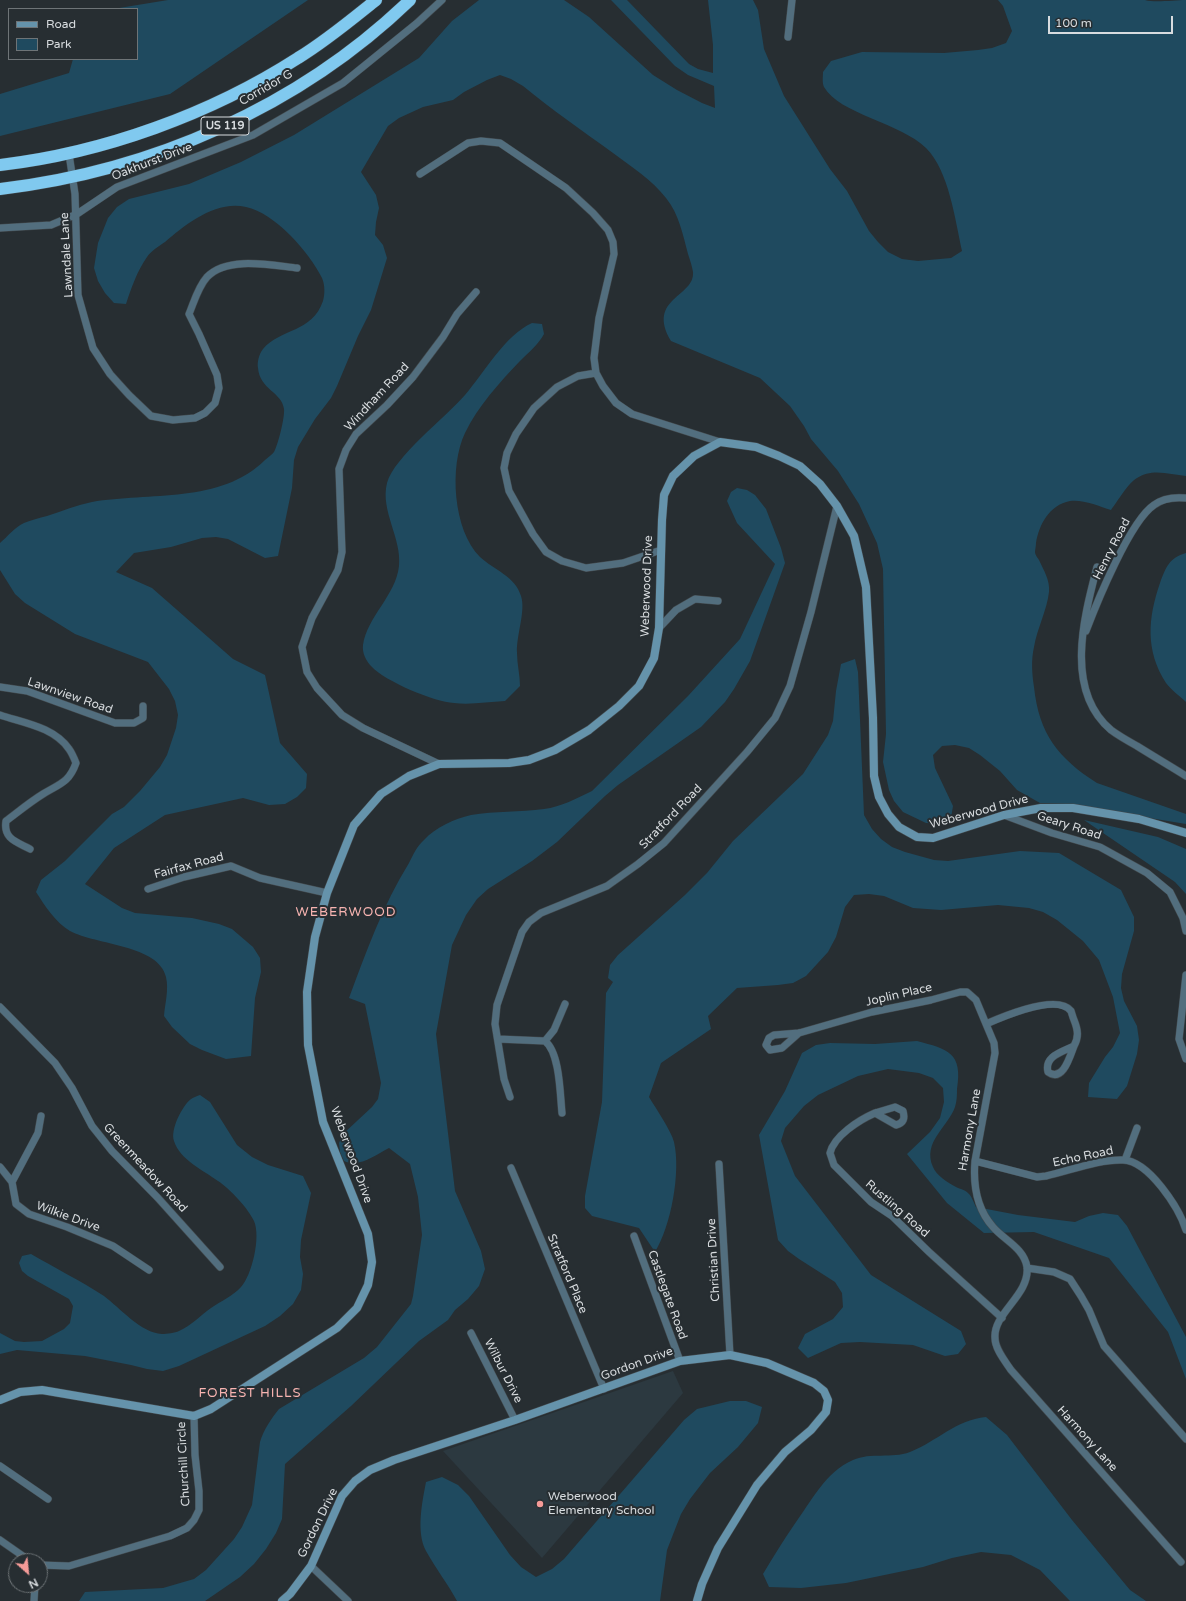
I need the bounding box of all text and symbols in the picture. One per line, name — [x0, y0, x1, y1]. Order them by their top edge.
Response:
legend — [8, 8, 138, 60]
scale bar — [1050, 8, 1175, 34]
text: 100 m — [1055, 16, 1092, 30]
text: Road — [46, 17, 76, 31]
text: Park — [46, 37, 72, 51]
street label: Corridor G — [237, 67, 295, 109]
road number: US 119 — [201, 117, 249, 135]
street label: Oakhurst Drive — [110, 140, 194, 184]
street label: Lawndale Lane — [58, 212, 76, 298]
street label: Windham Road — [342, 360, 412, 434]
street label: Henry Road — [1090, 516, 1134, 582]
street label: Weberwood Drive — [638, 535, 656, 637]
street label: Lawnview Road — [26, 675, 114, 717]
street label: Stratford Road — [637, 782, 705, 852]
street label: Weberwood Drive — [928, 792, 1030, 832]
street label: Geary Road — [1035, 809, 1103, 843]
street label: Fairfax Road — [153, 850, 225, 882]
district label: WEBERWOOD — [295, 905, 397, 921]
street label: Joplin Place — [864, 980, 934, 1010]
street label: Harmony Lane — [956, 1088, 984, 1172]
street label: Weberwood Drive — [327, 1105, 375, 1205]
street label: Greenmeadow Road — [100, 1120, 190, 1216]
street label: Echo Road — [1051, 1144, 1115, 1170]
street label: Rustling Road — [862, 1177, 932, 1241]
street label: Wilkie Drive — [34, 1199, 102, 1235]
street label: Christian Drive — [705, 1218, 723, 1302]
street label: Stratford Place — [544, 1232, 590, 1316]
street label: Castlegate Road — [644, 1248, 690, 1342]
street label: Wilbur Drive — [481, 1336, 525, 1406]
street label: Gordon Drive — [599, 1344, 675, 1384]
district label: FOREST HILLS — [198, 1386, 302, 1402]
street label: Harmony Lane — [1054, 1403, 1120, 1475]
street label: Churchill Circle — [175, 1421, 193, 1507]
street label: Gordon Drive — [295, 1486, 341, 1560]
place label: Weberwood Elementary School — [548, 1490, 655, 1518]
marker: Weberwood Elementary School — [535, 1499, 545, 1509]
north arrow — [8, 1553, 48, 1593]
text: N — [26, 1575, 40, 1591]

